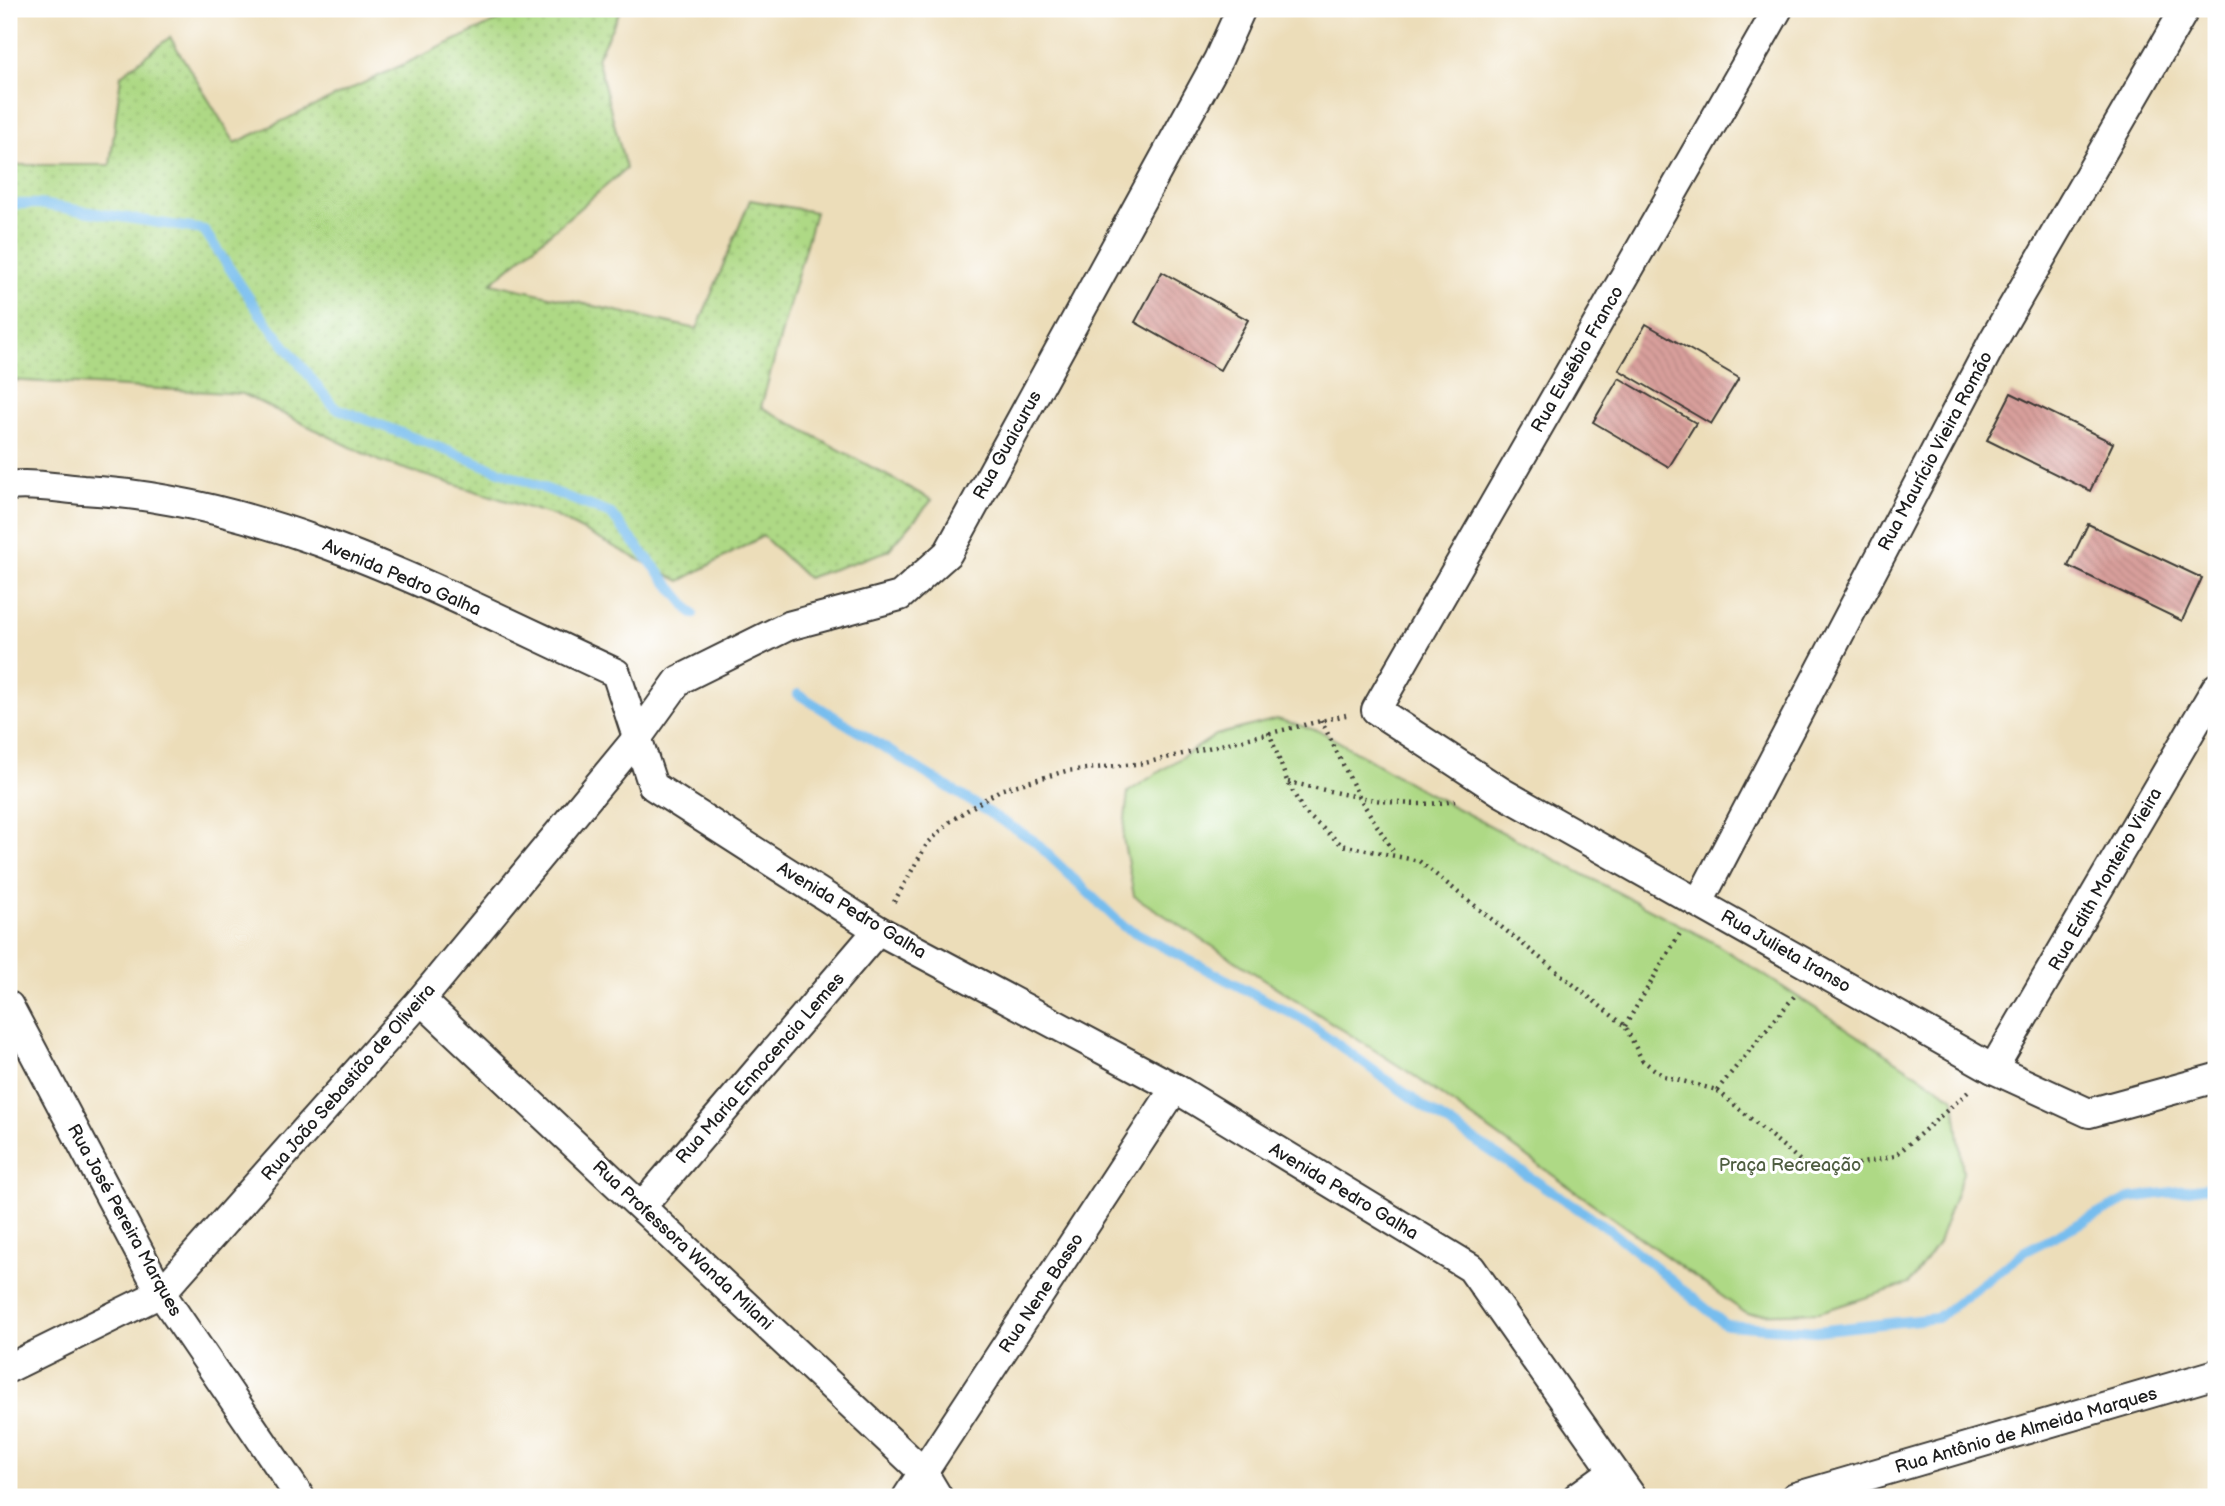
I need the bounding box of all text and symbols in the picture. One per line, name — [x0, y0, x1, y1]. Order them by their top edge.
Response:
street label: Rua Eusébio Franco — [1527, 282, 1628, 436]
street label: Rua Maurício Vieira Romão — [1874, 348, 1997, 554]
street label: Rua Guaicurus — [969, 387, 1046, 503]
street label: Avenida Pedro Galha — [319, 535, 484, 620]
street label: Rua Edith Monteiro Vieira — [2044, 784, 2166, 974]
street label: Avenida Pedro Galha — [773, 858, 930, 963]
street label: Rua Julieta Iranso — [1717, 906, 1854, 997]
street label: Rua Maria Ennocencia Lemes — [672, 969, 849, 1168]
street label: Rua João Sebastião de Oliveira — [257, 980, 440, 1185]
street label: Rua José Pereira Marques — [63, 1121, 186, 1320]
street label: Avenida Pedro Galha — [1265, 1139, 1422, 1244]
park label: Praça Recreação — [1719, 1155, 1861, 1176]
street label: Rua Professora Wanda Milani — [588, 1156, 777, 1334]
street label: Rua Nene Basso — [995, 1230, 1088, 1357]
street label: Rua Antônio de Almeida Marques — [1893, 1383, 2160, 1478]

